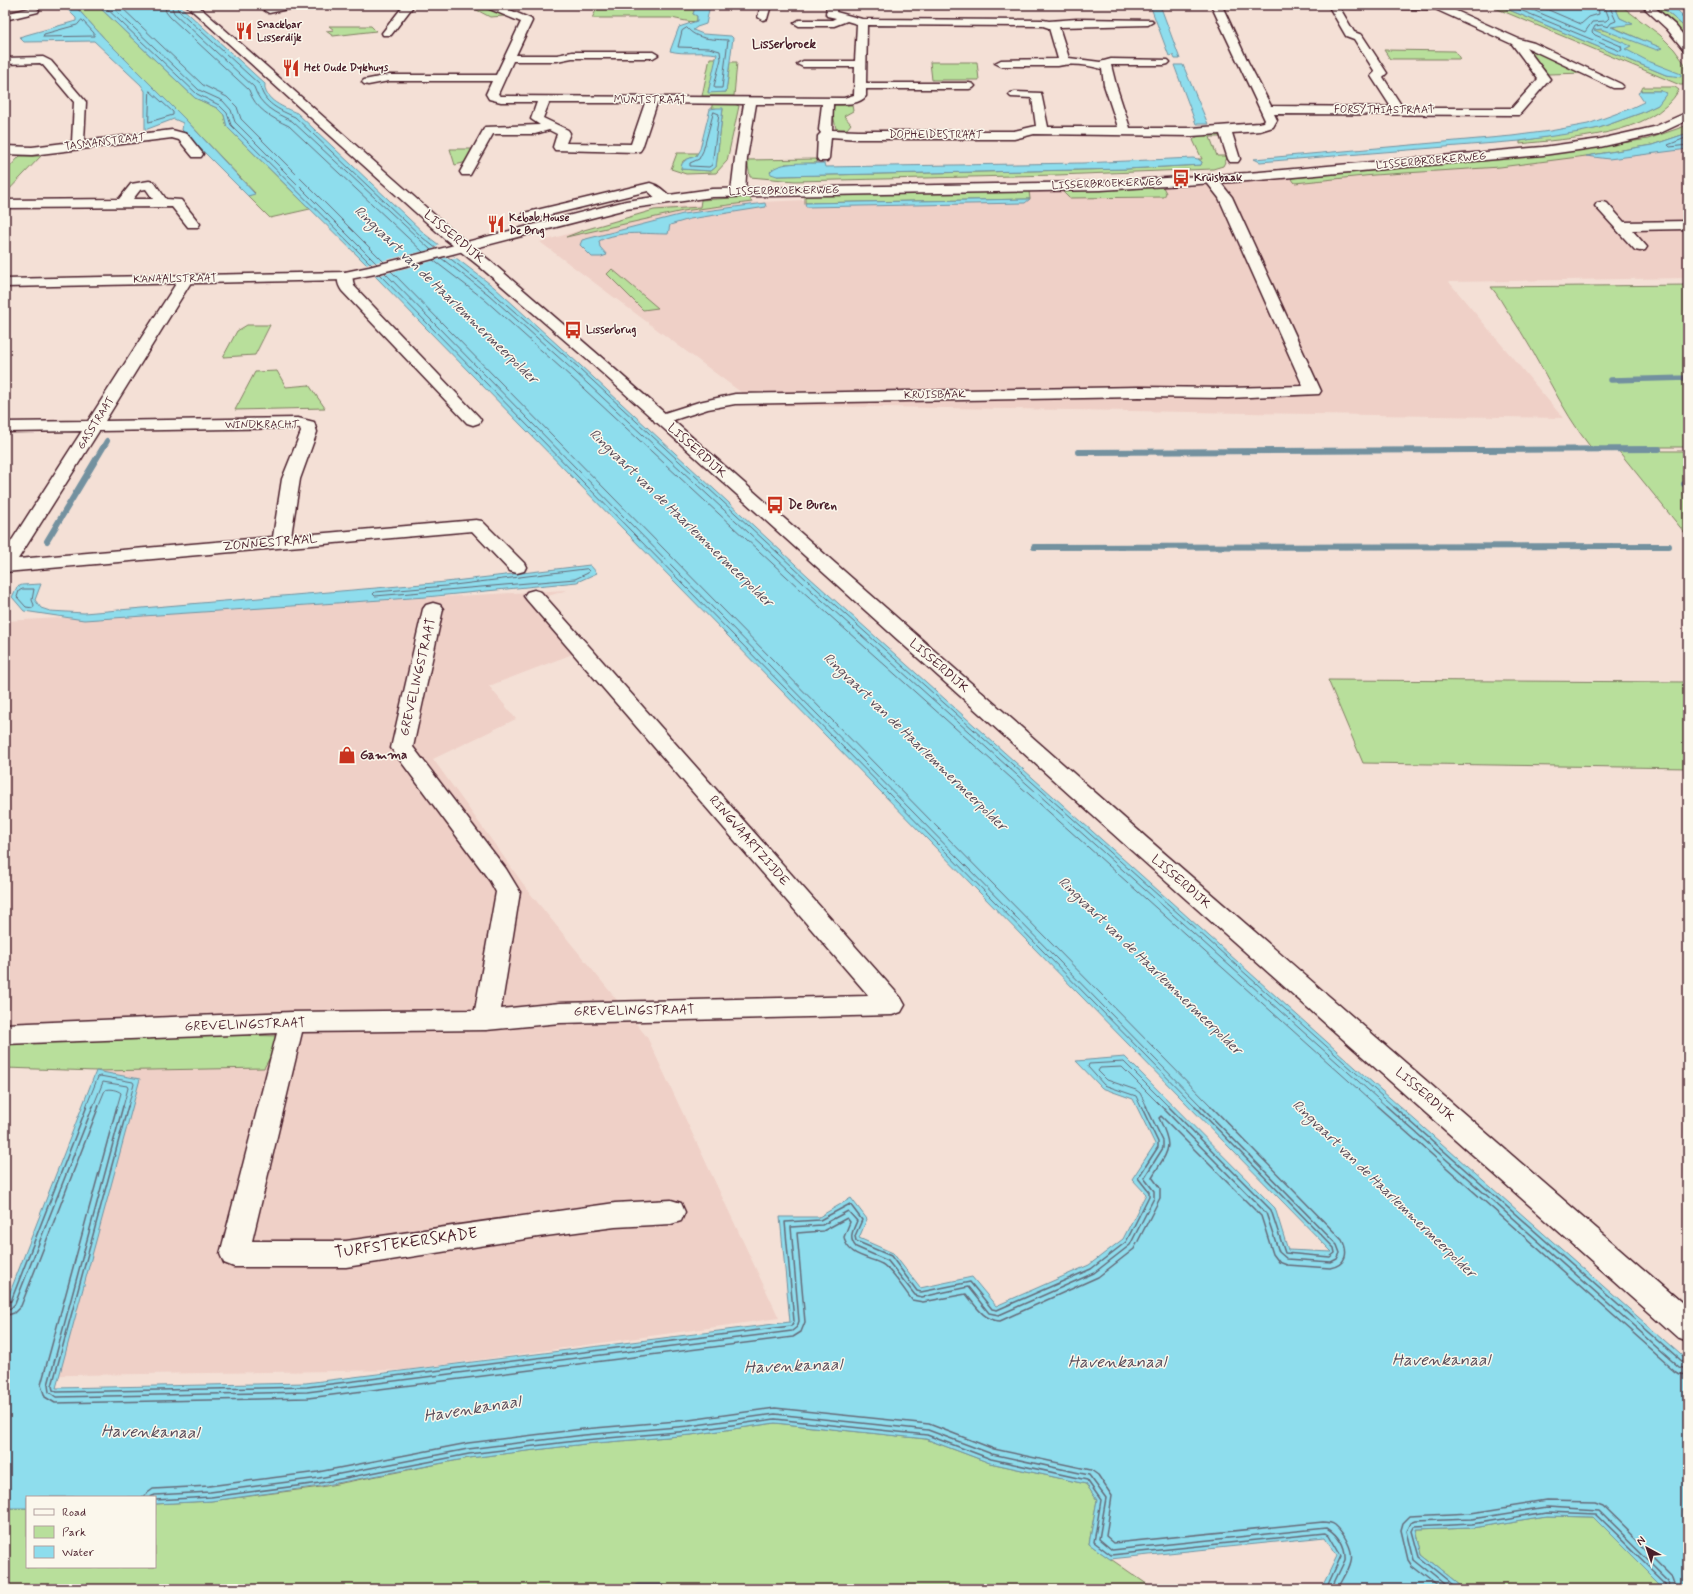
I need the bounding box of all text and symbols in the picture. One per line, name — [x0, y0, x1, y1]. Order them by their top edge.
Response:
place label: Snackbar Lisserdijk — [257, 18, 303, 46]
restaurant icon: Snackbar Lisserdijk — [234, 21, 254, 41]
district label: Lisserbroek — [752, 36, 817, 53]
restaurant icon: Het Oude Dykhuys — [281, 58, 301, 78]
place label: Het Oude Dykhuys — [304, 61, 388, 75]
street label: MUNTSTRAAT — [614, 93, 686, 107]
street label: FORSYTHIASTRAAT — [1334, 103, 1434, 117]
street label: DOPHEIDESTRAAT — [889, 128, 984, 142]
street label: TASMANSTRAAT — [64, 130, 147, 154]
street label: LISSERBROEKERWEG — [1375, 149, 1487, 173]
bus stop icon: Kruisbaak — [1171, 168, 1191, 188]
place label: Kruisbaak — [1194, 171, 1243, 185]
street label: LISSERBROEKERWEG — [1051, 175, 1163, 193]
street label: LISSERBROEKERWEG — [729, 183, 839, 199]
water label: Ringvaart van de Haarlemmermeerpolder — [349, 202, 544, 391]
street label: LISSERDIJK — [420, 207, 489, 268]
place label: Kebab House De Brug — [509, 211, 569, 239]
restaurant icon: Kebab House De Brug — [486, 214, 506, 234]
street label: KANAALSTRAAT — [133, 271, 217, 287]
bus stop icon: Lisserbrug — [563, 320, 583, 340]
place label: Lisserbrug — [586, 323, 637, 338]
street label: KRUISBAAK — [904, 387, 967, 403]
street label: GASSTRAAT — [74, 394, 118, 452]
street label: WINDKRACHT — [225, 418, 300, 432]
street label: LISSERDIJK — [664, 420, 731, 483]
water label: Ringvaart van de Haarlemmermeerpolder — [584, 425, 779, 614]
bus stop icon: De Buren — [765, 495, 785, 515]
place label: De Buren — [788, 497, 837, 514]
street label: ZONNESTRAAL — [222, 530, 318, 556]
street label: GREVELINGSTRAAT — [396, 616, 440, 738]
street label: LISSERDIJK — [905, 635, 973, 697]
water label: Ringvaart van de Haarlemmermeerpolder — [818, 649, 1013, 838]
shop icon: Gamma — [337, 745, 357, 765]
place label: Gamma — [360, 747, 407, 764]
street label: RINGVAARTZIJDE — [705, 792, 793, 890]
street label: LISSERDIJK — [1147, 851, 1215, 913]
water label: Ringvaart van de Haarlemmermeerpolder — [1053, 873, 1248, 1062]
street label: GREVELINGSTRAAT — [573, 1001, 695, 1021]
street label: GREVELINGSTRAAT — [184, 1014, 306, 1036]
street label: LISSERDIJK — [1391, 1064, 1459, 1126]
water label: Ringvaart van de Haarlemmermeerpolder — [1287, 1096, 1482, 1285]
street label: TURFSTEKERSKADE — [333, 1223, 479, 1263]
water label: Havenkanaal — [1392, 1349, 1493, 1371]
water label: Havenkanaal — [1068, 1351, 1169, 1373]
water label: Havenkanaal — [744, 1353, 845, 1379]
water label: Havenkanaal — [422, 1390, 525, 1428]
water label: Havenkanaal — [101, 1420, 202, 1444]
legend — [26, 1496, 156, 1568]
text: Road — [62, 1505, 86, 1521]
text: Park — [62, 1525, 86, 1541]
north arrow — [1627, 1528, 1667, 1568]
text: N — [1634, 1533, 1649, 1549]
text: Water — [62, 1545, 94, 1561]

